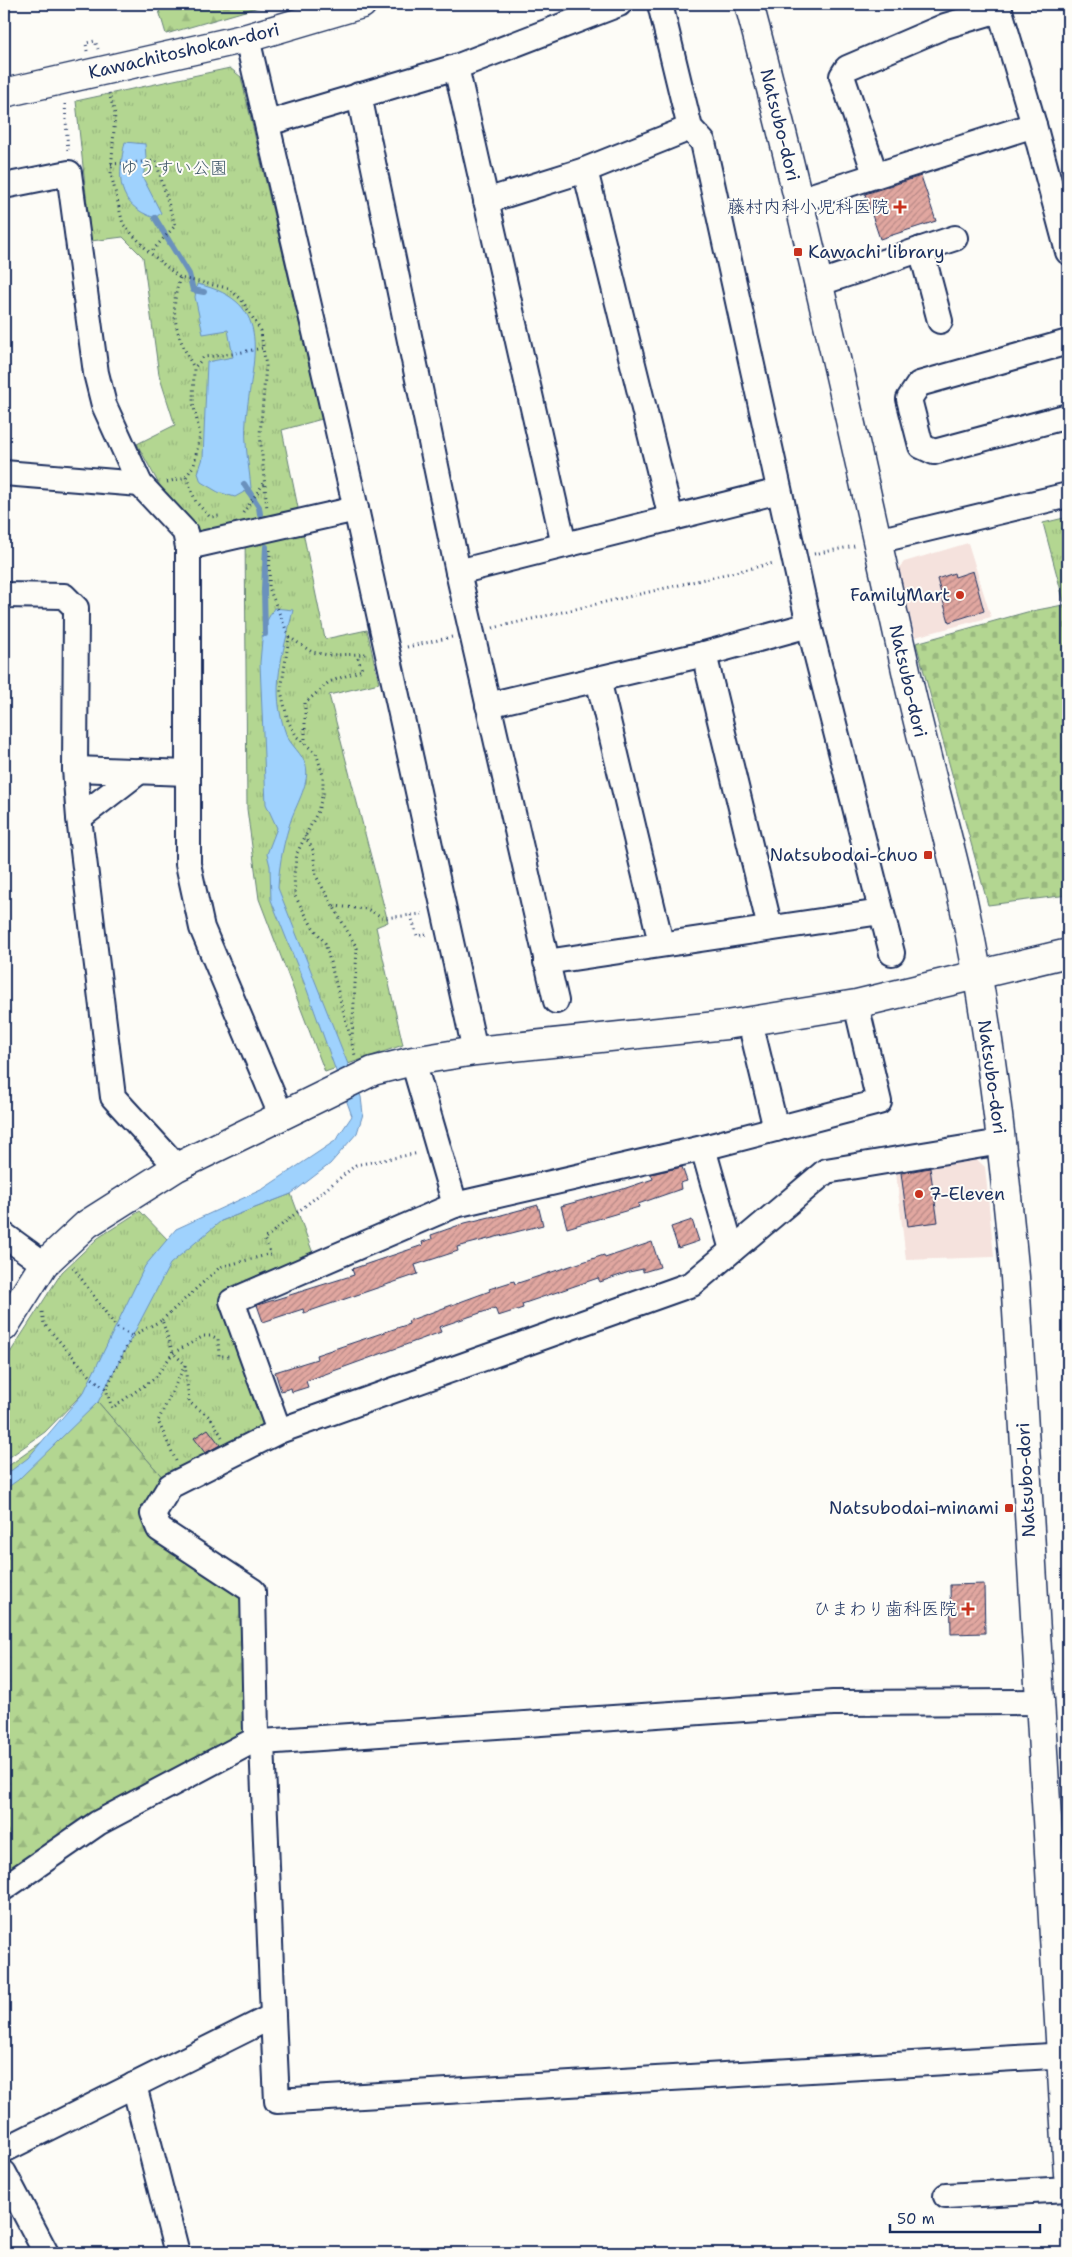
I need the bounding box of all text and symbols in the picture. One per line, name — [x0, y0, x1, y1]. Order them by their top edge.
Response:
street label: Kawachitoshokan-dori — [86, 17, 282, 85]
street label: Natsubo-dori — [754, 66, 806, 184]
park label: ゆうすい公園 — [120, 156, 228, 180]
place label: 藤村内科小児科医院 — [727, 195, 889, 219]
marker: 藤村内科小児科医院 — [893, 200, 907, 214]
place label: Kawachi library — [808, 240, 945, 264]
marker: Kawachi library — [792, 246, 804, 258]
place label: FamilyMart — [850, 583, 950, 607]
marker: FamilyMart — [954, 589, 966, 601]
street label: Natsubo-dori — [883, 622, 933, 740]
place label: Natsubodai-chuo — [770, 843, 918, 867]
marker: Natsubodai-chuo — [922, 849, 934, 861]
street label: Natsubo-dori — [972, 1018, 1012, 1136]
place label: 7-Eleven — [929, 1182, 1005, 1206]
marker: 7-Eleven — [913, 1188, 925, 1200]
street label: Natsubo-dori — [1011, 1422, 1041, 1538]
place label: Natsubodai-minami — [829, 1496, 999, 1520]
marker: Natsubodai-minami — [1003, 1502, 1015, 1514]
place label: ひまわり歯科医院 — [813, 1597, 957, 1621]
marker: ひまわり歯科医院 — [961, 1602, 975, 1616]
scale bar — [890, 2202, 1040, 2234]
text: 50 m — [897, 2209, 935, 2229]

